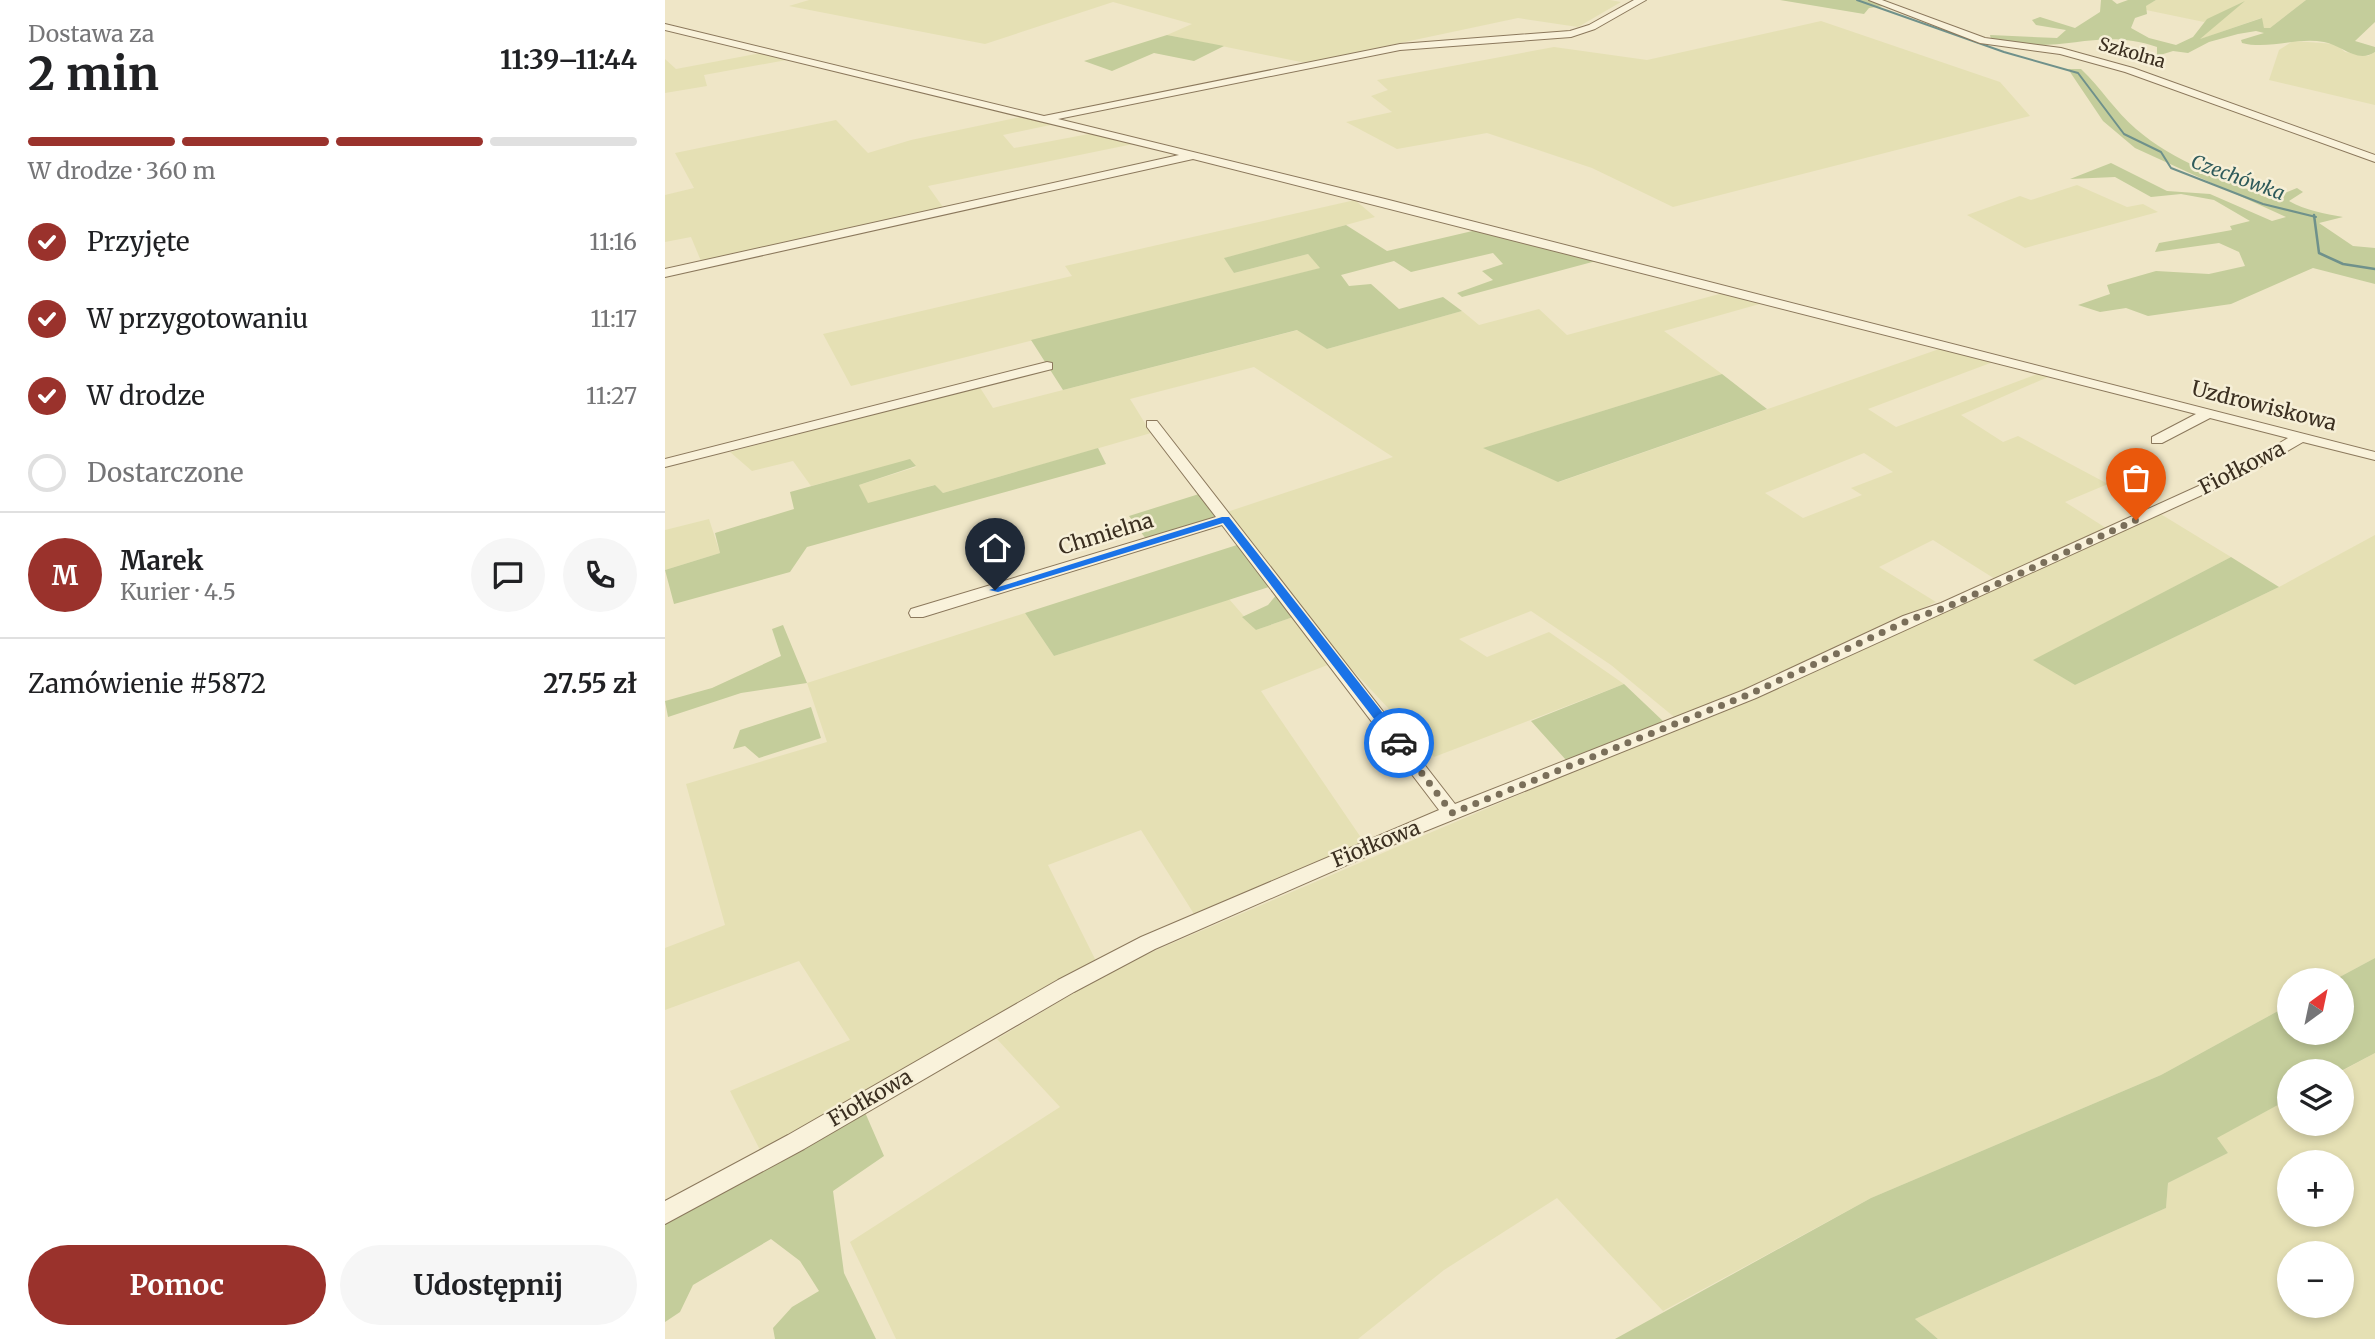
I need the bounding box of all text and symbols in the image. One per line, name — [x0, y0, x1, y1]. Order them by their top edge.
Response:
text: Dostawa za — [28, 19, 154, 48]
street label: Szkolna — [2096, 32, 2169, 73]
text: 11:39–11:44 — [500, 43, 637, 76]
text: 2 min — [28, 45, 159, 103]
water label: Czechówka — [2188, 149, 2288, 205]
text: W drodze · 360 m — [28, 156, 216, 185]
icon: check — [28, 223, 66, 261]
text: Przyjęte — [87, 225, 190, 258]
text: 11:16 — [589, 227, 637, 256]
icon: check — [28, 300, 66, 338]
text: W przygotowaniu — [87, 302, 308, 335]
text: 11:17 — [590, 304, 637, 333]
street label: Uzdrowiskowa — [2189, 374, 2340, 437]
icon: check — [28, 377, 66, 415]
text: W drodze — [87, 379, 205, 412]
text: 11:27 — [586, 381, 637, 410]
street label: Fiołkowa — [2194, 434, 2289, 501]
pin — [2106, 448, 2166, 520]
text: Dostarczone — [87, 456, 243, 489]
icon: bag — [2117, 459, 2155, 497]
street label: Chmielna — [1055, 506, 1157, 561]
pin — [965, 518, 1025, 590]
icon: home — [976, 529, 1014, 567]
button: chat — [471, 538, 545, 612]
button: phone — [563, 538, 637, 612]
text: Marek — [120, 544, 203, 577]
text: M — [52, 559, 78, 592]
text: Kurier · 4.5 — [120, 577, 236, 606]
text: Zamówienie #5872 — [28, 667, 266, 700]
text: 27.55 zł — [543, 667, 637, 700]
courier — [1364, 708, 1434, 778]
icon: car — [1380, 724, 1418, 762]
street label: Fiołkowa — [1328, 814, 1424, 873]
north arrow — [2277, 968, 2354, 1045]
map controls — [2277, 968, 2354, 1318]
button: layers — [2277, 1059, 2354, 1136]
street label: Fiołkowa — [823, 1063, 917, 1132]
button: + — [2277, 1150, 2354, 1227]
button: − — [2277, 1241, 2354, 1318]
button: Pomoc — [28, 1245, 326, 1325]
button: Udostępnij — [340, 1245, 637, 1325]

